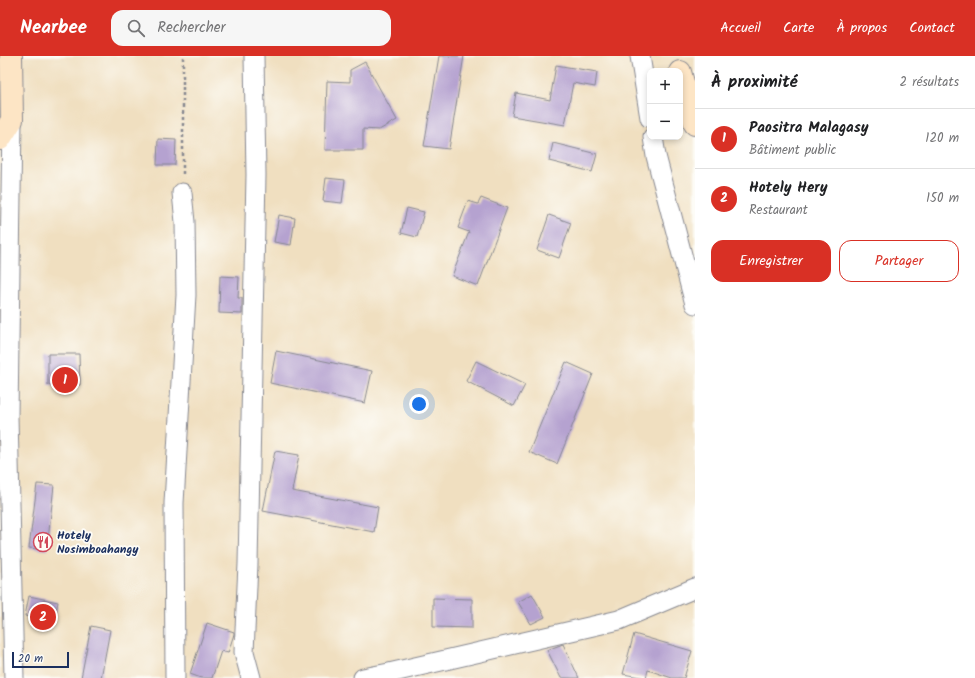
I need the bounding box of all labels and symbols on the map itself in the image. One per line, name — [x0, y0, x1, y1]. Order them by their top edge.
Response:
pin: 1 — [52, 365, 78, 395]
your location — [409, 394, 429, 414]
place label: Hotely Nosimboahangy — [57, 526, 139, 559]
restaurant icon: Hotely Nosimboahangy — [32, 531, 54, 553]
pin: 2 — [30, 602, 56, 632]
scale bar — [12, 650, 69, 669]

